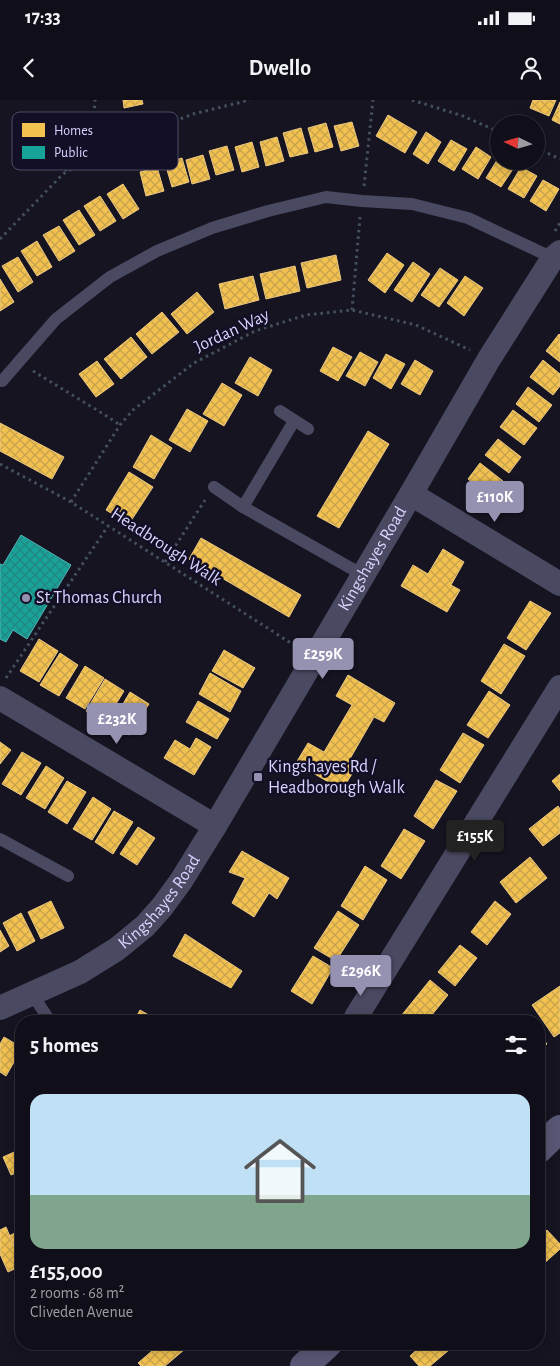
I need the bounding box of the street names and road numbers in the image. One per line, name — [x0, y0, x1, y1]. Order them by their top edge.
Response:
street label: Jordan Way — [192, 306, 272, 356]
street label: Kingshayes Road — [335, 504, 410, 614]
street label: Headbrough Walk — [107, 505, 225, 590]
street label: Kingshayes Road — [115, 852, 204, 953]

